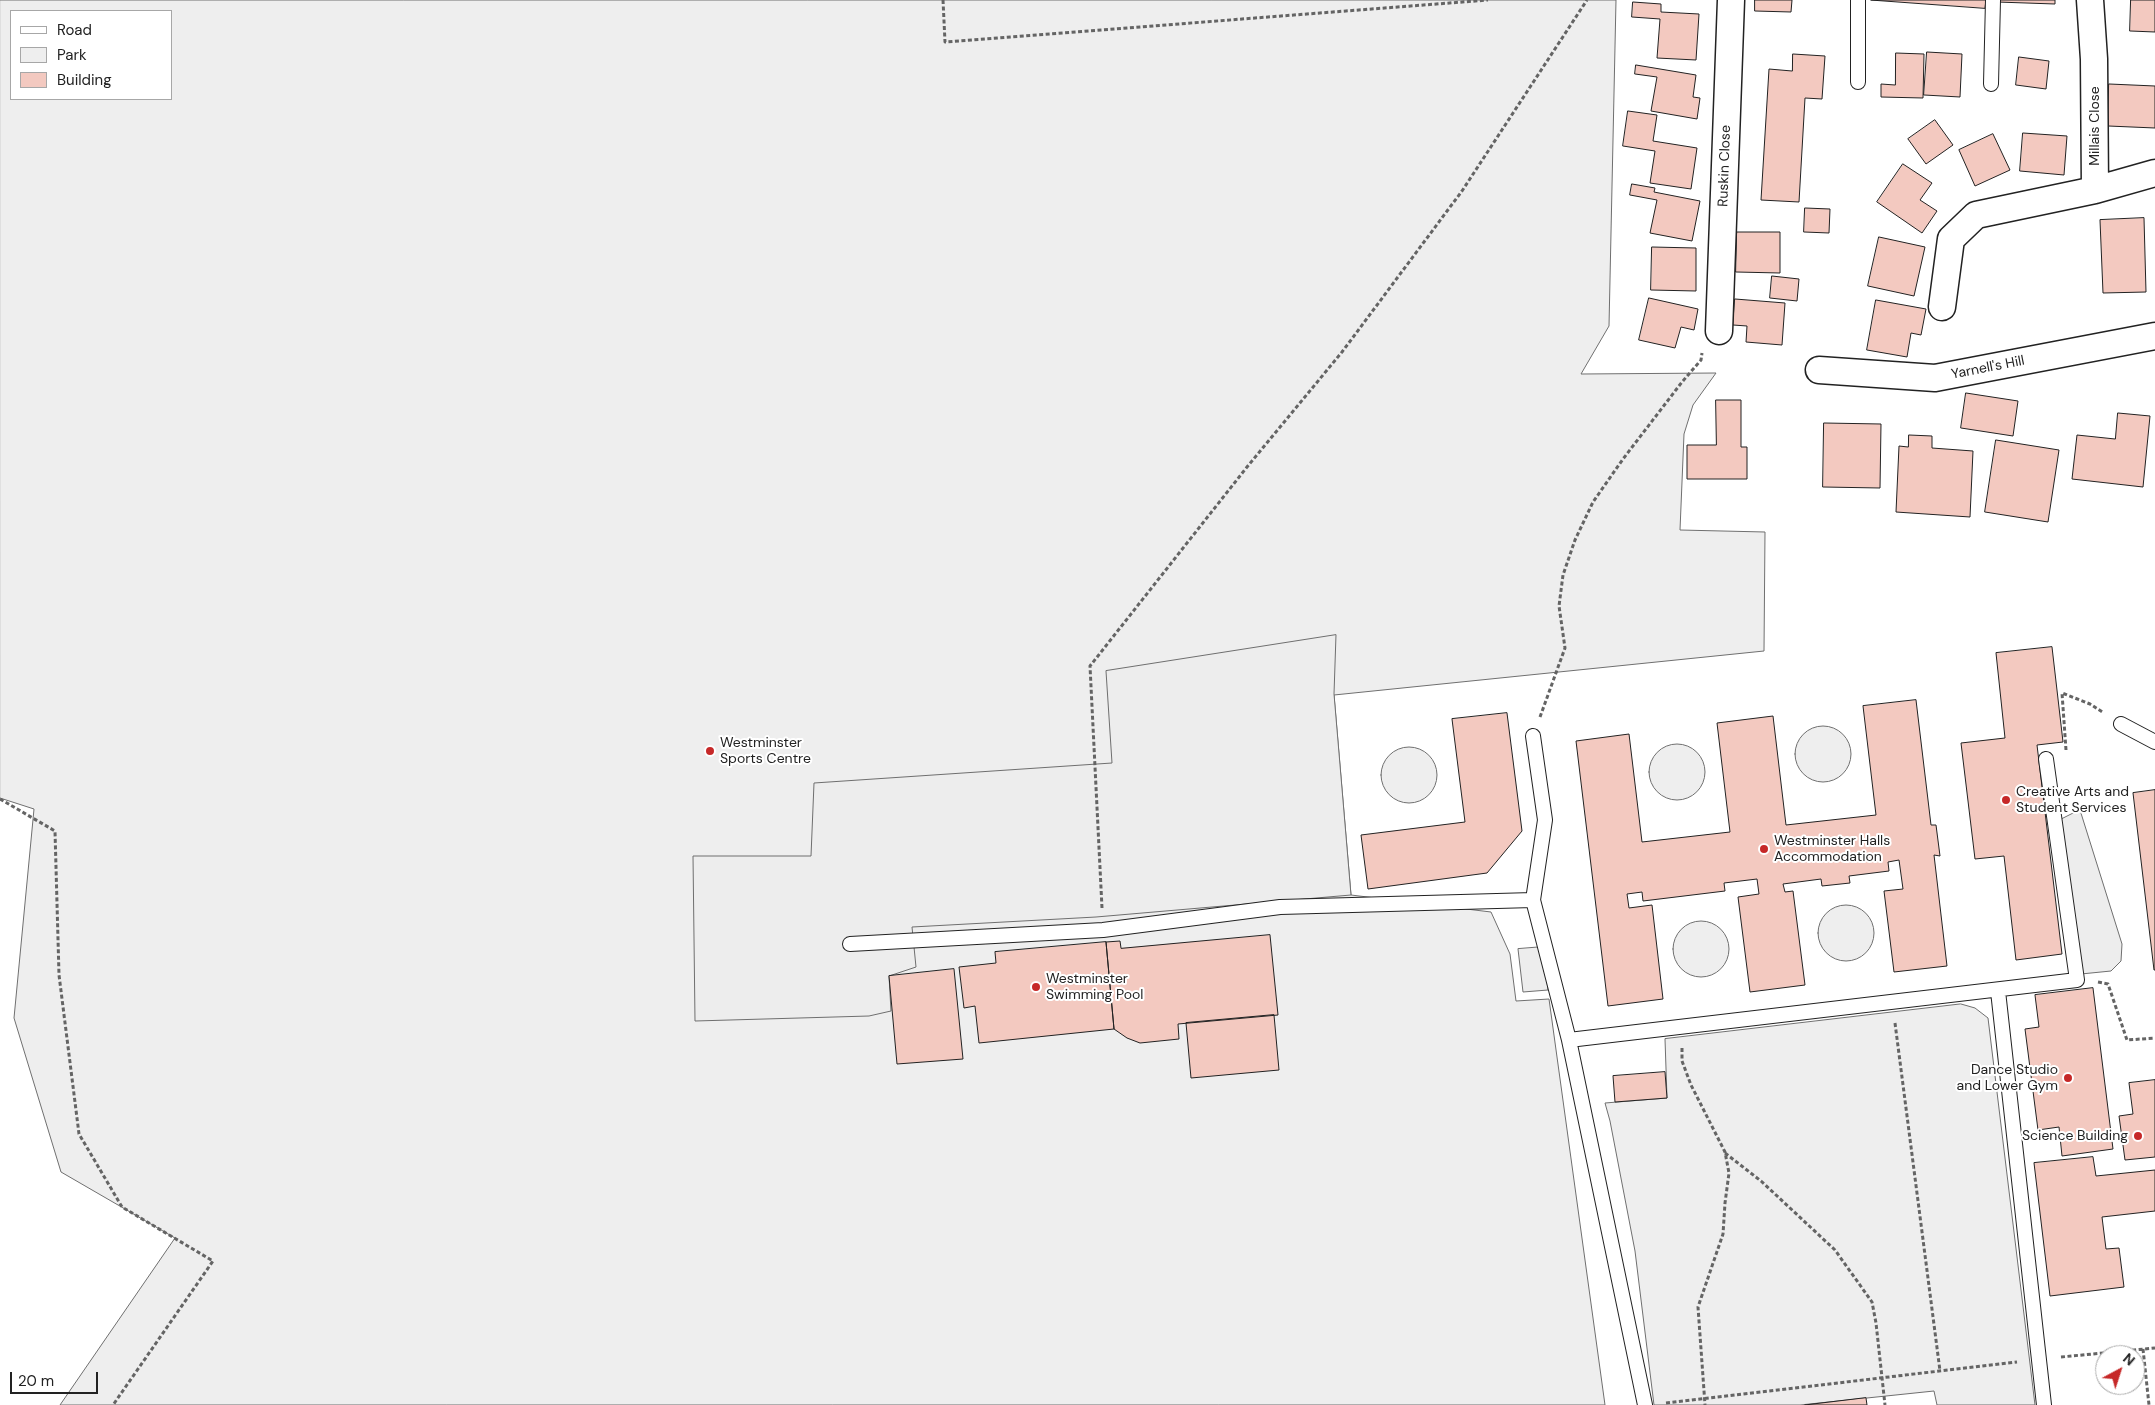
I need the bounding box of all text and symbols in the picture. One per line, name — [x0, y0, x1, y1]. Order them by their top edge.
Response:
legend — [10, 10, 172, 100]
text: Road — [57, 20, 92, 40]
text: Park — [57, 45, 87, 65]
text: Building — [57, 70, 112, 90]
street label: Millais Close — [2087, 86, 2103, 166]
street label: Ruskin Close — [1715, 125, 1735, 207]
street label: Yarnell's Hill — [1950, 353, 2026, 383]
place label: Westminster Sports Centre — [720, 735, 811, 768]
marker: Westminster Sports Centre — [704, 745, 716, 757]
place label: Creative Arts and Student Services — [2016, 784, 2129, 816]
marker: Creative Arts and Student Services — [2000, 794, 2012, 806]
place label: Westminster Halls Accommodation — [1774, 833, 1890, 866]
marker: Westminster Halls Accommodation — [1758, 843, 1770, 855]
place label: Westminster Swimming Pool — [1046, 971, 1143, 1004]
marker: Westminster Swimming Pool — [1030, 981, 1042, 993]
place label: Dance Studio and Lower Gym — [1957, 1062, 2058, 1094]
marker: Dance Studio and Lower Gym — [2062, 1072, 2074, 1084]
place label: Science Building — [2022, 1128, 2128, 1144]
marker: Science Building — [2132, 1130, 2144, 1142]
north arrow — [2095, 1345, 2145, 1395]
text: N — [2119, 1349, 2139, 1369]
scale bar — [12, 1362, 100, 1394]
text: 20 m — [18, 1371, 54, 1391]

